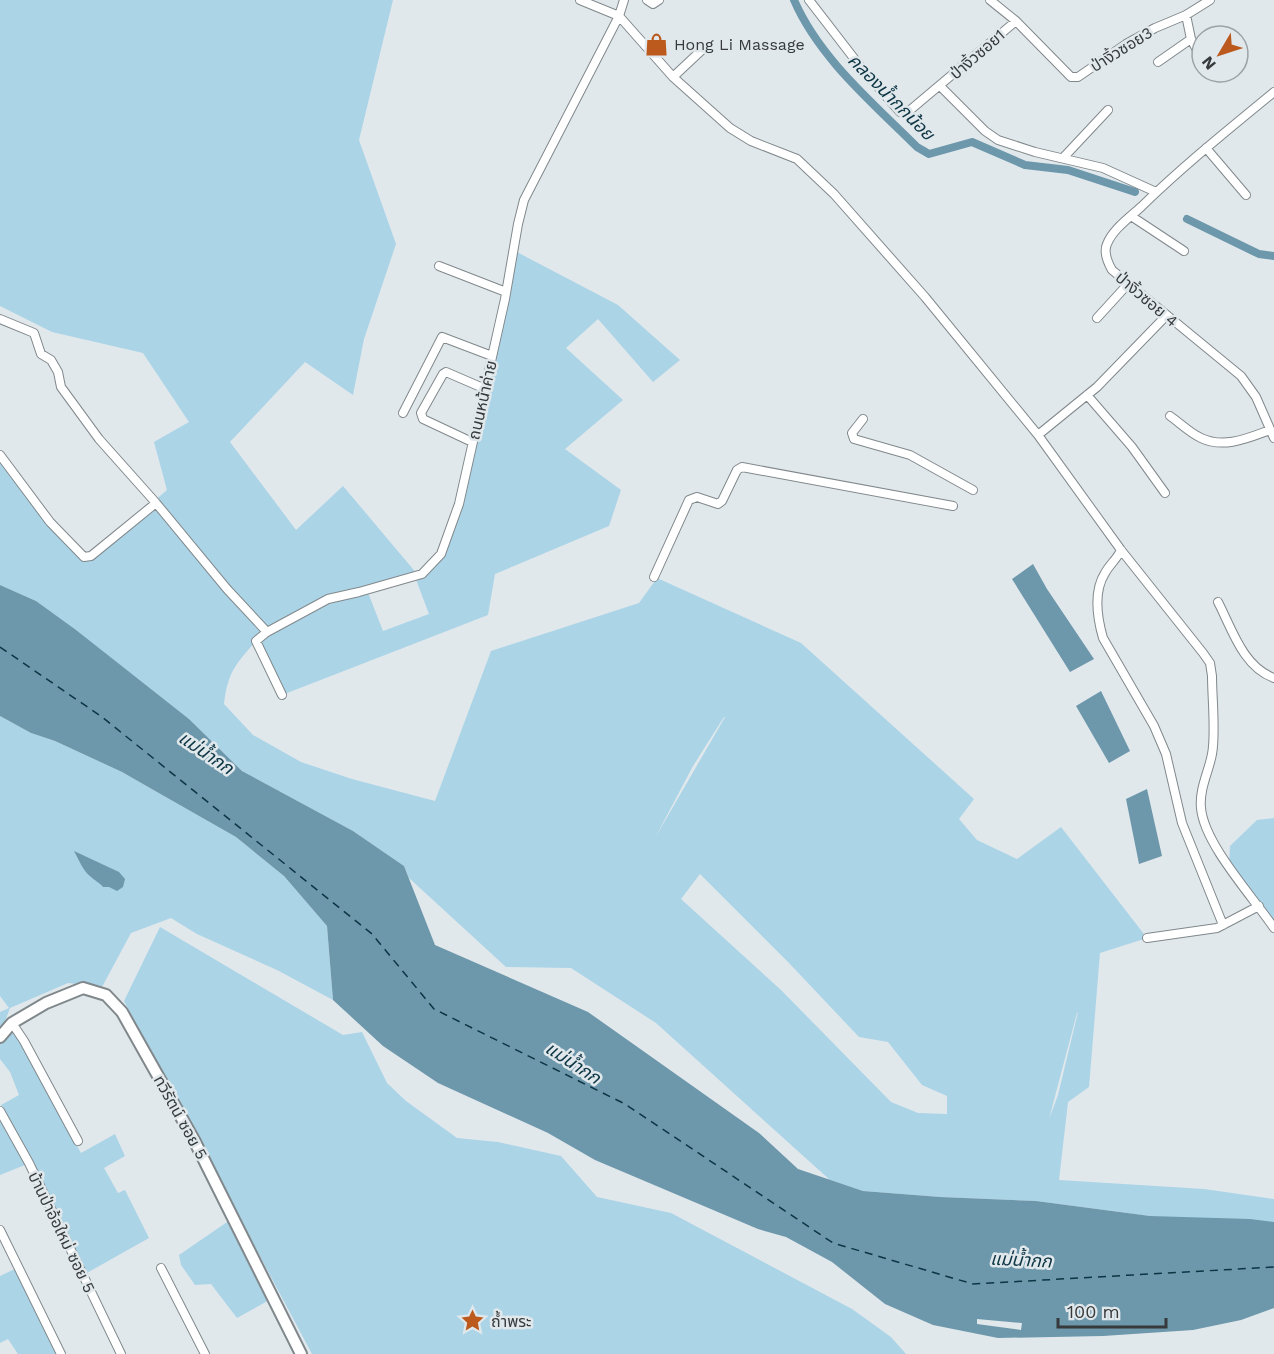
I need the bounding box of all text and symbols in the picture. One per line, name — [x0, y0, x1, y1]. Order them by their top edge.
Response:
street label: ป่างิ้วซอย3 — [1086, 22, 1156, 76]
north arrow — [1190, 24, 1250, 84]
street label: ป่างิ้วซอย1 — [945, 25, 1009, 83]
shop icon: Hong Li Massage — [643, 31, 669, 57]
place label: Hong Li Massage — [674, 35, 805, 54]
water label: คลองน้ำกกน้อย — [844, 48, 941, 145]
text: N — [1198, 53, 1220, 74]
street label: ป่างิ้วซอย 4 — [1112, 267, 1183, 331]
street label: ถนนหน้าค่าย — [464, 359, 501, 442]
water label: แม่น้ำกก — [175, 725, 240, 779]
water label: แม่น้ำกก — [542, 1035, 607, 1089]
street label: ทวีรัตน์ ซอย 5 — [150, 1072, 211, 1163]
street label: บ้านป่าอ้อใหม่ ซอย 5 — [24, 1169, 99, 1296]
water label: แม่น้ำกก — [990, 1245, 1053, 1272]
scale bar — [1058, 1291, 1166, 1329]
text: 100 m — [1067, 1301, 1120, 1322]
place icon: ถ้ำพระ — [460, 1308, 486, 1334]
place label: ถ้ำพระ — [491, 1310, 531, 1331]

